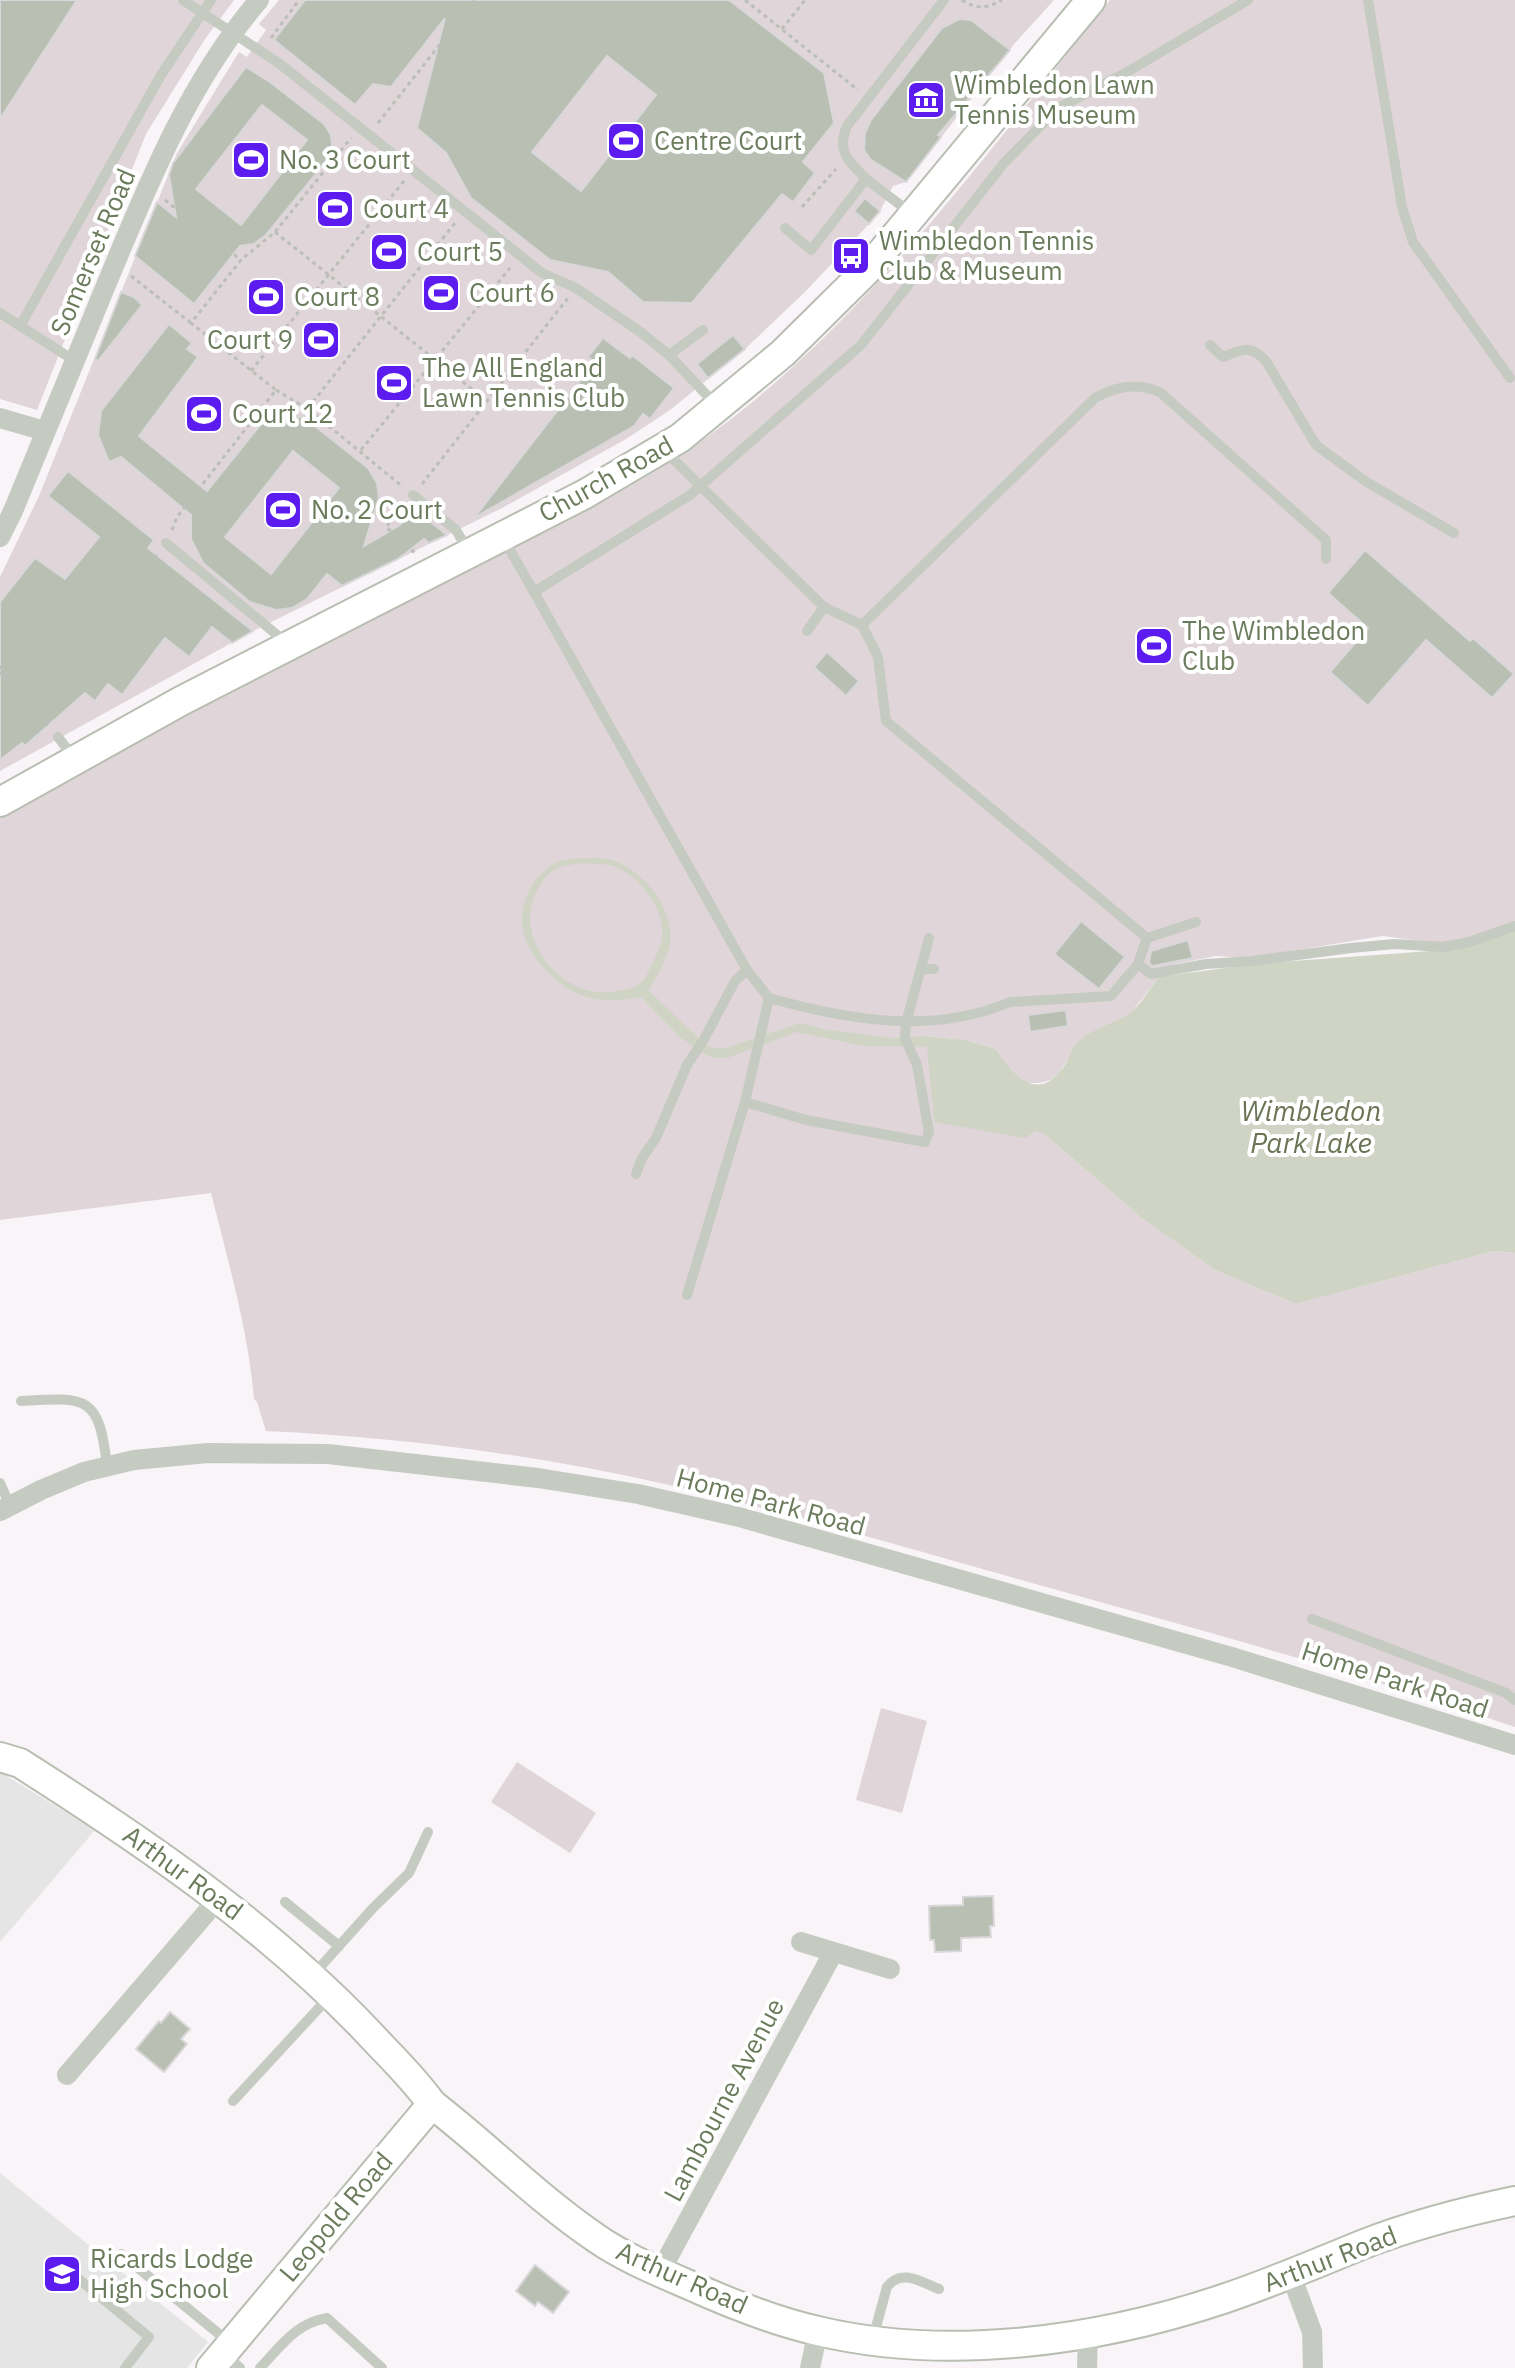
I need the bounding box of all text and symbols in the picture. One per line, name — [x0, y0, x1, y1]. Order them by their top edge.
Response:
place label: Wimbledon Lawn Tennis Museum — [954, 67, 1155, 131]
museum icon: Wimbledon Lawn Tennis Museum — [905, 79, 947, 121]
sports icon: Centre Court — [605, 120, 647, 162]
place label: Centre Court — [654, 123, 802, 157]
sports icon: No. 3 Court — [230, 139, 272, 181]
place label: No. 3 Court — [279, 142, 411, 176]
street label: Somerset Road — [42, 163, 143, 340]
sports icon: Court 4 — [314, 188, 356, 230]
place label: Court 4 — [363, 191, 449, 225]
place label: Wimbledon Tennis Club & Museum — [879, 223, 1095, 287]
sports icon: Court 5 — [368, 231, 410, 273]
place label: Court 5 — [417, 234, 503, 268]
bus stop icon: Wimbledon Tennis Club & Museum — [830, 235, 872, 277]
sports icon: Court 6 — [420, 272, 462, 314]
place label: Court 6 — [469, 275, 555, 309]
sports icon: Court 8 — [245, 276, 287, 318]
place label: Court 8 — [294, 279, 380, 313]
sports icon: Court 9 — [300, 319, 342, 361]
place label: Court 9 — [207, 322, 293, 356]
place label: The All England Lawn Tennis Club — [422, 350, 625, 414]
sports icon: The All England Lawn Tennis Club — [373, 362, 415, 404]
sports icon: Court 12 — [183, 393, 225, 435]
place label: Court 12 — [232, 396, 334, 430]
street label: Church Road — [532, 427, 679, 529]
sports icon: No. 2 Court — [262, 489, 304, 531]
place label: No. 2 Court — [311, 492, 443, 526]
place label: The Wimbledon Club — [1182, 613, 1365, 677]
sports icon: The Wimbledon Club — [1133, 625, 1175, 667]
water label: Wimbledon Park Lake — [1241, 1092, 1381, 1161]
street label: Home Park Road — [673, 1459, 870, 1543]
street label: Home Park Road — [1298, 1633, 1493, 1725]
street label: Arthur Road — [117, 1817, 250, 1927]
street label: Lambourne Avenue — [655, 1992, 791, 2207]
street label: Leopold Road — [271, 2144, 399, 2288]
street label: Arthur Road — [1258, 2217, 1401, 2299]
street label: Arthur Road — [611, 2233, 753, 2321]
place label: Ricards Lodge High School — [90, 2241, 254, 2305]
school or university icon: Ricards Lodge High School — [41, 2253, 83, 2295]

